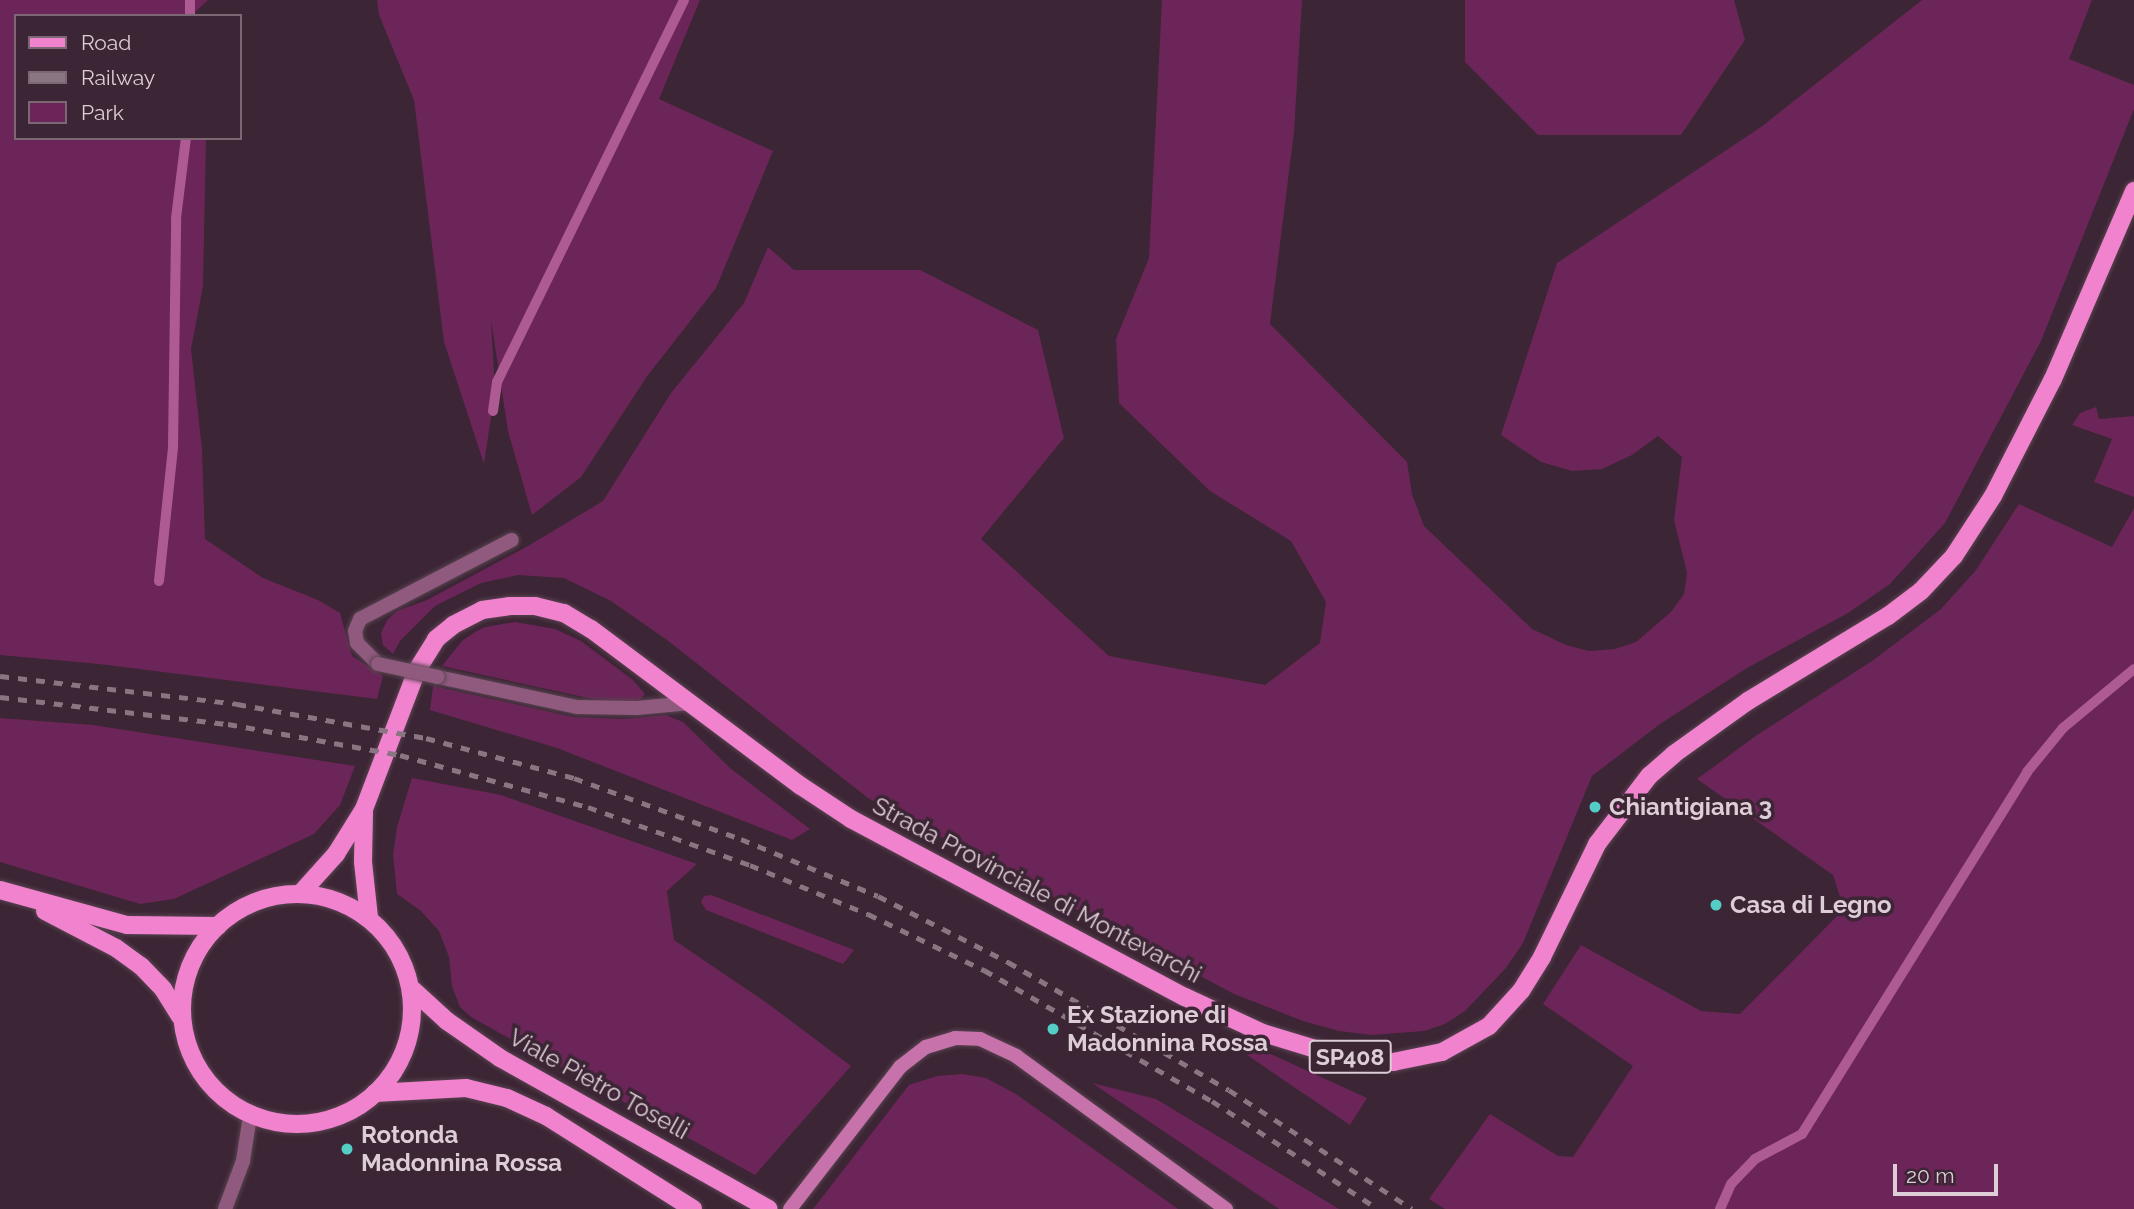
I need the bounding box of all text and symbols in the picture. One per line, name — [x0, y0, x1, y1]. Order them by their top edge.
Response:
legend — [14, 14, 242, 140]
text: Road — [81, 30, 131, 55]
text: Railway — [81, 65, 155, 90]
text: Park — [81, 100, 124, 125]
street label: Strada Provinciale di Montevarchi — [868, 791, 1206, 989]
place label: Chiantigiana 3 — [1609, 793, 1772, 821]
marker: Chiantigiana 3 — [1587, 799, 1603, 815]
place label: Casa di Legno — [1730, 891, 1892, 919]
marker: Casa di Legno — [1708, 897, 1724, 913]
place label: Ex Stazione di Madonnina Rossa — [1067, 1001, 1268, 1057]
marker: Ex Stazione di Madonnina Rossa — [1045, 1021, 1061, 1037]
street label: Viale Pietro Toselli — [504, 1022, 694, 1146]
road number: SP408 — [1308, 1038, 1392, 1076]
place label: Rotonda Madonnina Rossa — [361, 1121, 562, 1177]
marker: Rotonda Madonnina Rossa — [339, 1141, 355, 1157]
scale bar — [1896, 1150, 2001, 1194]
text: 20 m — [1906, 1163, 1954, 1188]

